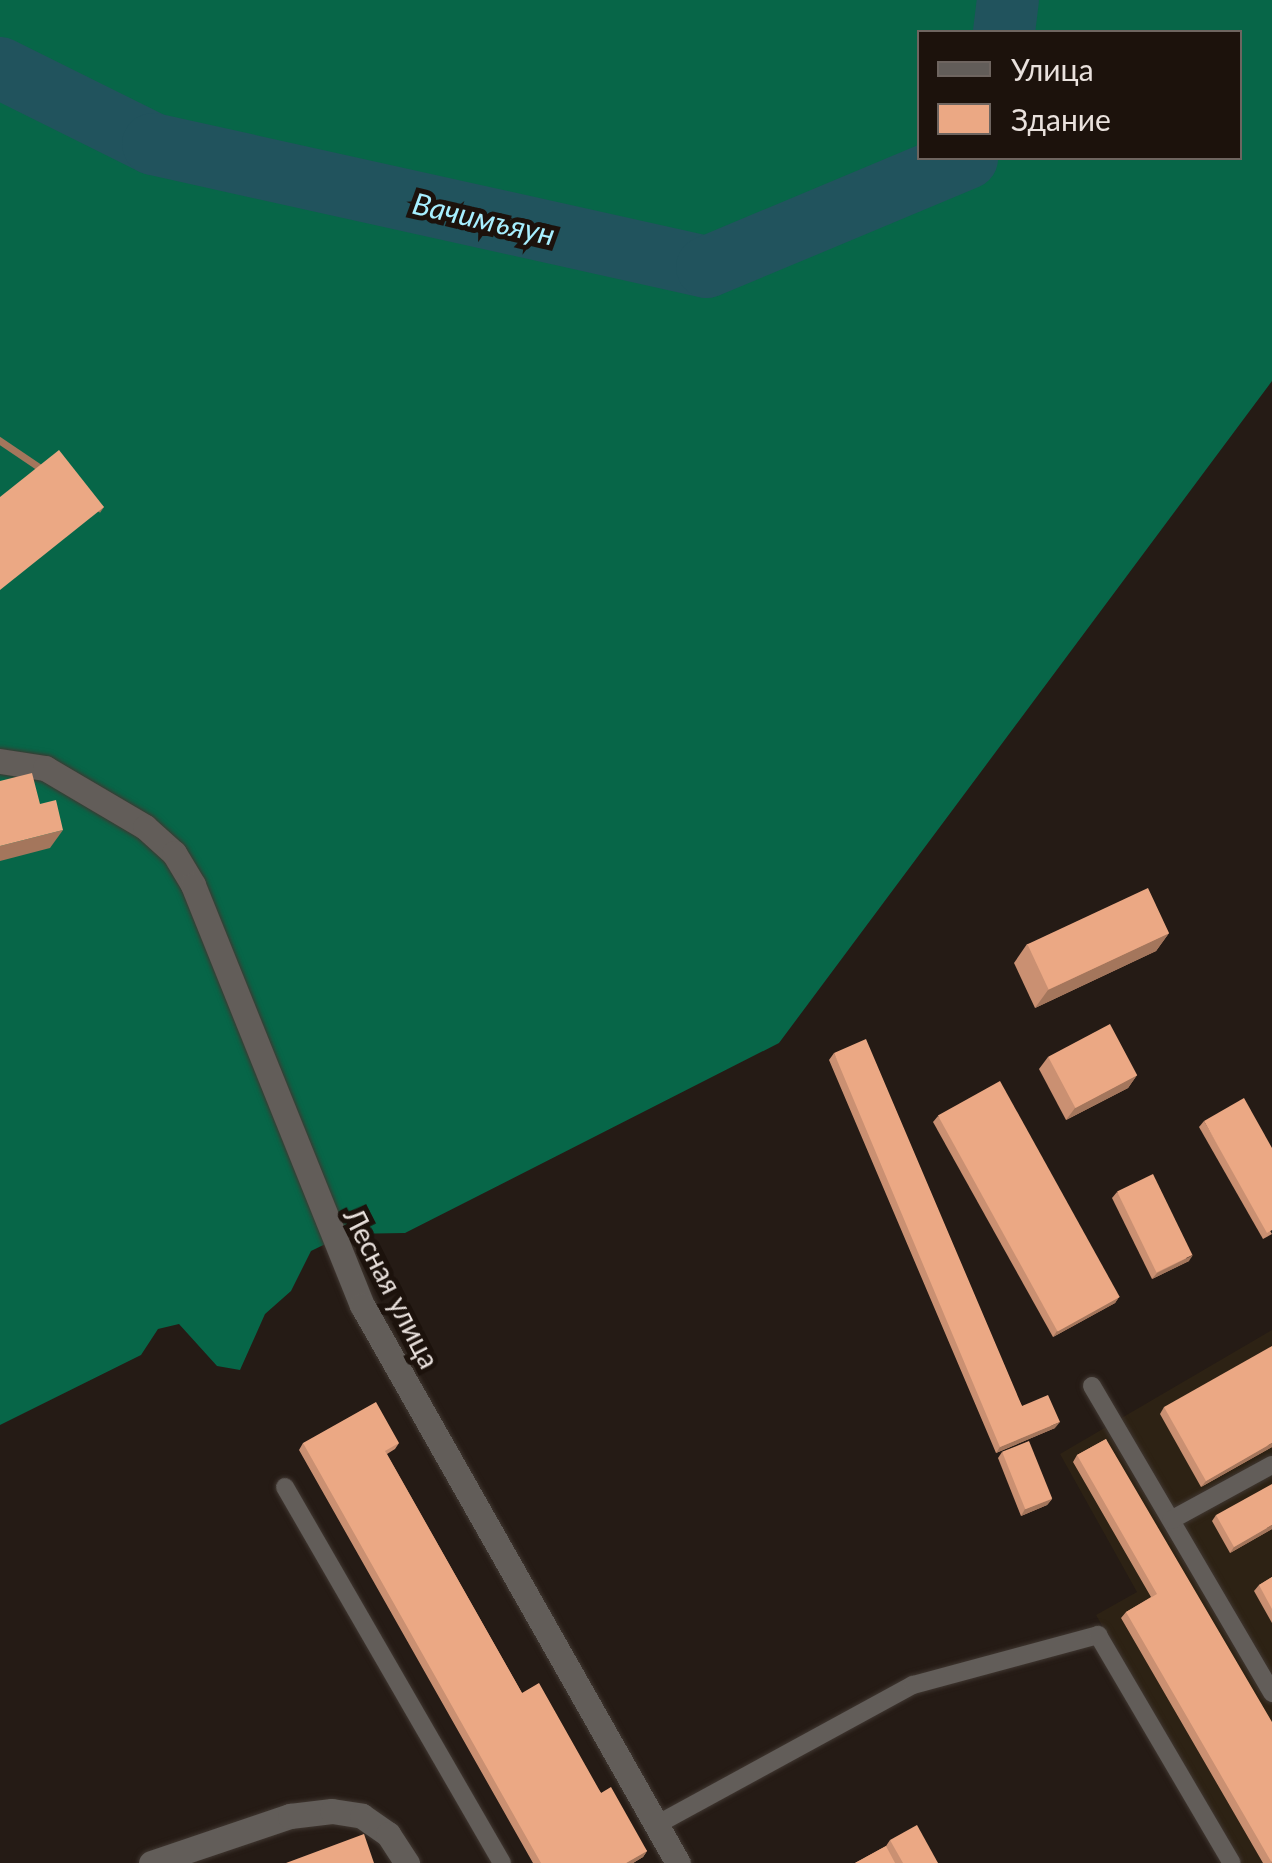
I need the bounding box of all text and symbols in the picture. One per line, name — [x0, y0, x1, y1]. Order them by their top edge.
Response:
legend — [917, 30, 1242, 160]
text: Улица — [1011, 51, 1094, 87]
text: Здание — [1011, 101, 1111, 137]
water label: Вачимъяун — [409, 184, 559, 252]
street label: Лесная улица — [337, 1202, 447, 1374]

